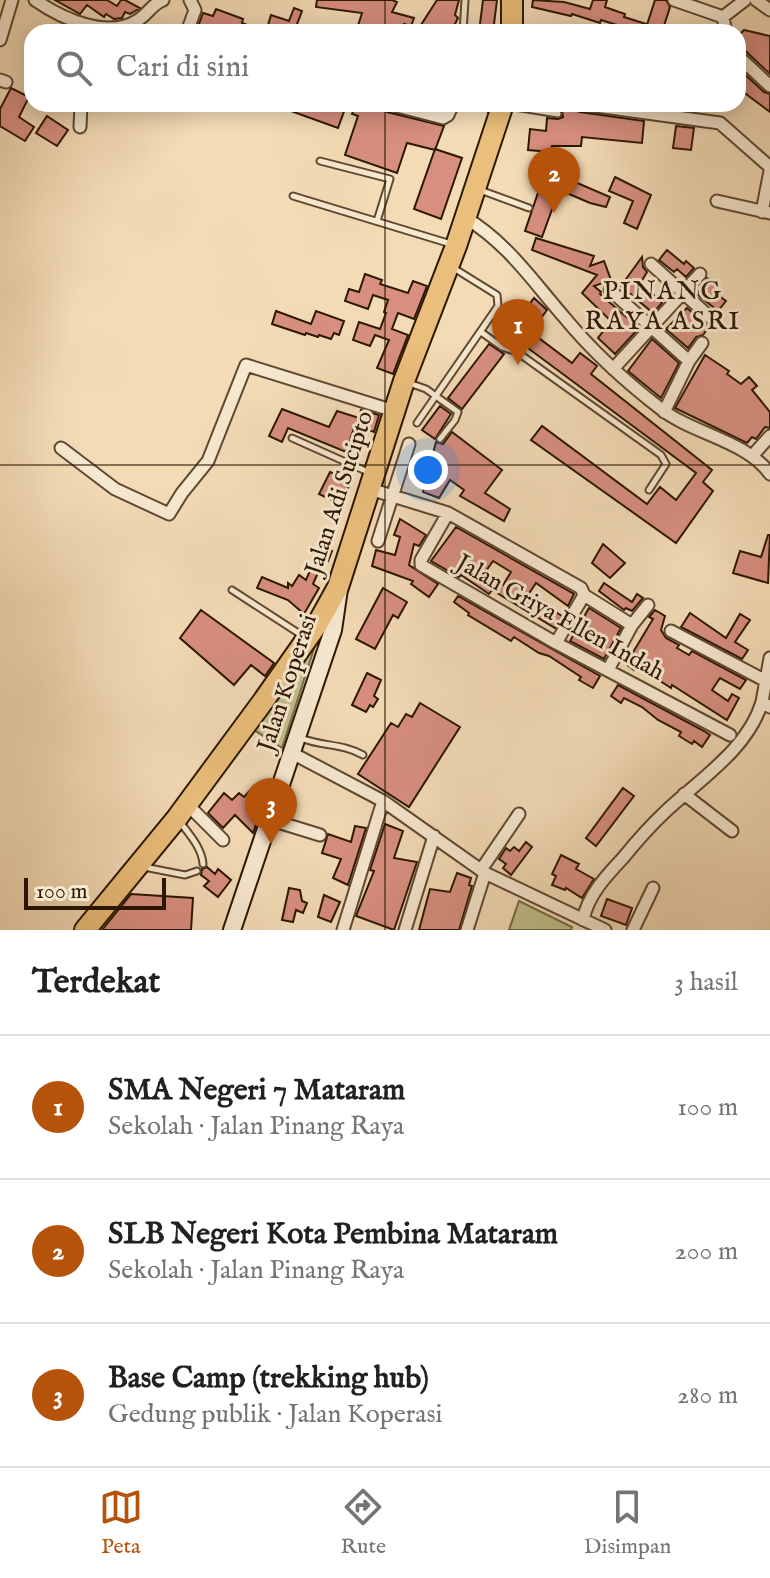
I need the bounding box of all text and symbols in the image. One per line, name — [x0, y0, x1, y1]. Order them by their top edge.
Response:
search box — [24, 24, 746, 112]
icon: search — [52, 46, 96, 90]
text: Cari di sini — [116, 49, 249, 87]
pin: 2 — [528, 147, 580, 213]
district label: PINANG RAYA ASRI — [585, 275, 741, 338]
pin: 1 — [492, 299, 544, 365]
street label: Jalan Adi Sucipto — [298, 407, 381, 582]
your location — [408, 450, 448, 490]
street label: Jalan Griya Ellen Indah — [448, 546, 670, 688]
street label: Jalan Koperasi — [250, 610, 325, 759]
pin: 3 — [245, 778, 297, 844]
scale bar — [24, 874, 166, 910]
text: 100 m — [36, 878, 88, 906]
text: Terdekat — [32, 961, 160, 1004]
text: 3 hasil — [674, 966, 738, 999]
text: SMA Negeri 7 Mataram — [108, 1072, 405, 1110]
text: 1 — [53, 1091, 63, 1124]
text: 100 m — [677, 1091, 738, 1124]
text: Sekolah · Jalan Pinang Raya — [108, 1110, 404, 1143]
text: SLB Negeri Kota Pembina Mataram — [108, 1216, 558, 1254]
text: 2 — [52, 1235, 64, 1268]
text: 200 m — [674, 1235, 738, 1268]
text: Sekolah · Jalan Pinang Raya — [108, 1254, 404, 1287]
text: Base Camp (trekking hub) — [108, 1360, 429, 1398]
text: 3 — [53, 1379, 63, 1412]
text: 280 m — [677, 1379, 738, 1412]
text: Gedung publik · Jalan Koperasi — [108, 1398, 443, 1431]
tab: Peta — [99, 1485, 143, 1561]
tab: Rute — [340, 1485, 386, 1561]
tab: Disimpan — [584, 1485, 671, 1561]

